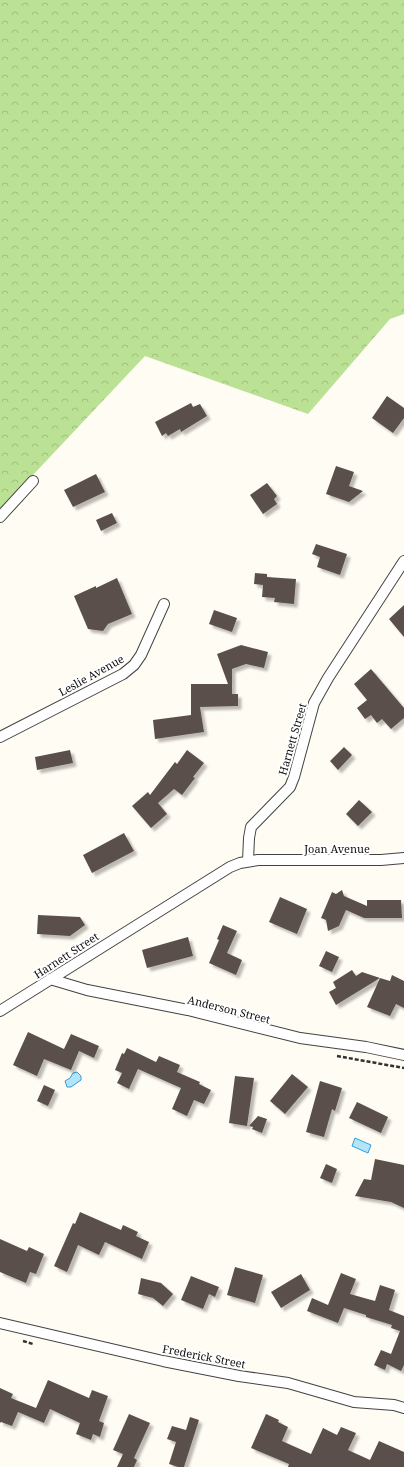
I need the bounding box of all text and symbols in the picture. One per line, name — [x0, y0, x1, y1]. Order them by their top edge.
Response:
street label: Leslie Avenue — [56, 651, 127, 699]
street label: Harnett Street — [275, 701, 309, 777]
street label: Joan Avenue — [303, 841, 370, 856]
street label: Harnett Street — [31, 928, 101, 982]
street label: Anderson Street — [186, 991, 272, 1027]
street label: Frederick Street — [161, 1341, 247, 1371]

